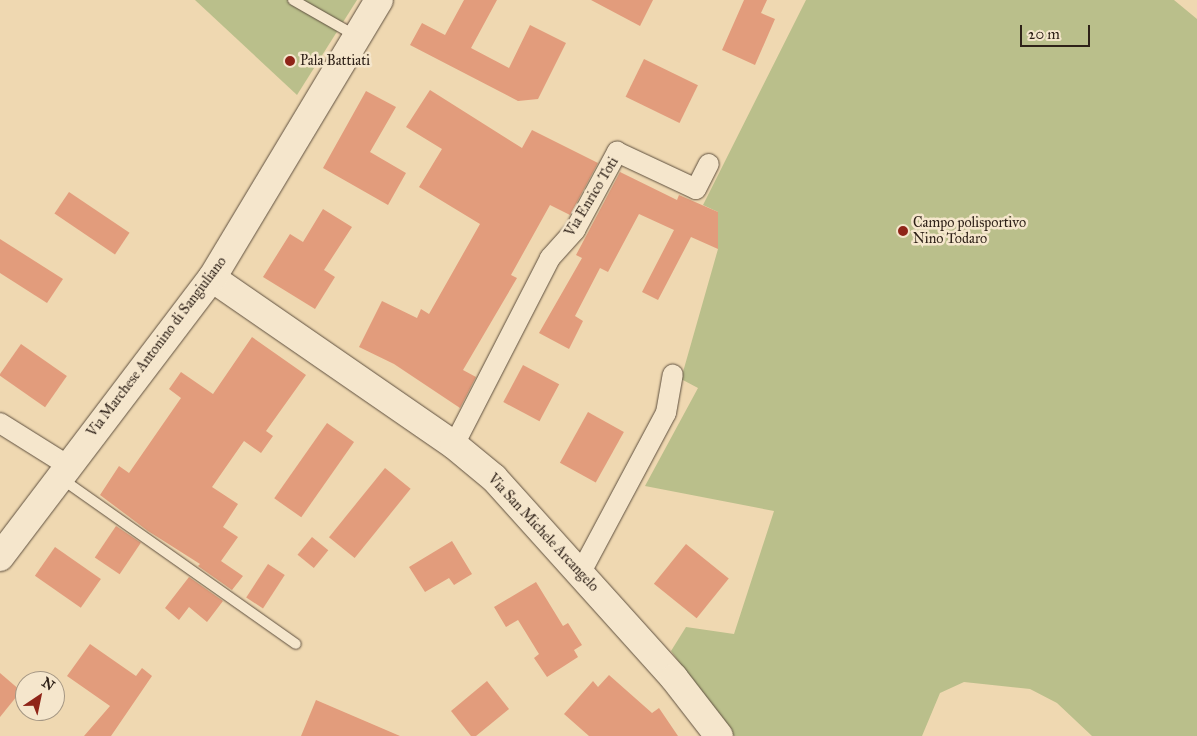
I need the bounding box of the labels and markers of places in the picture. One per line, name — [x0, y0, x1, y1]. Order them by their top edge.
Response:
place label: Pala Battiati — [300, 53, 370, 69]
marker: Pala Battiati — [284, 55, 296, 67]
place label: Campo polisportivo Nino Todaro — [913, 215, 1026, 248]
marker: Campo polisportivo Nino Todaro — [897, 225, 909, 237]

